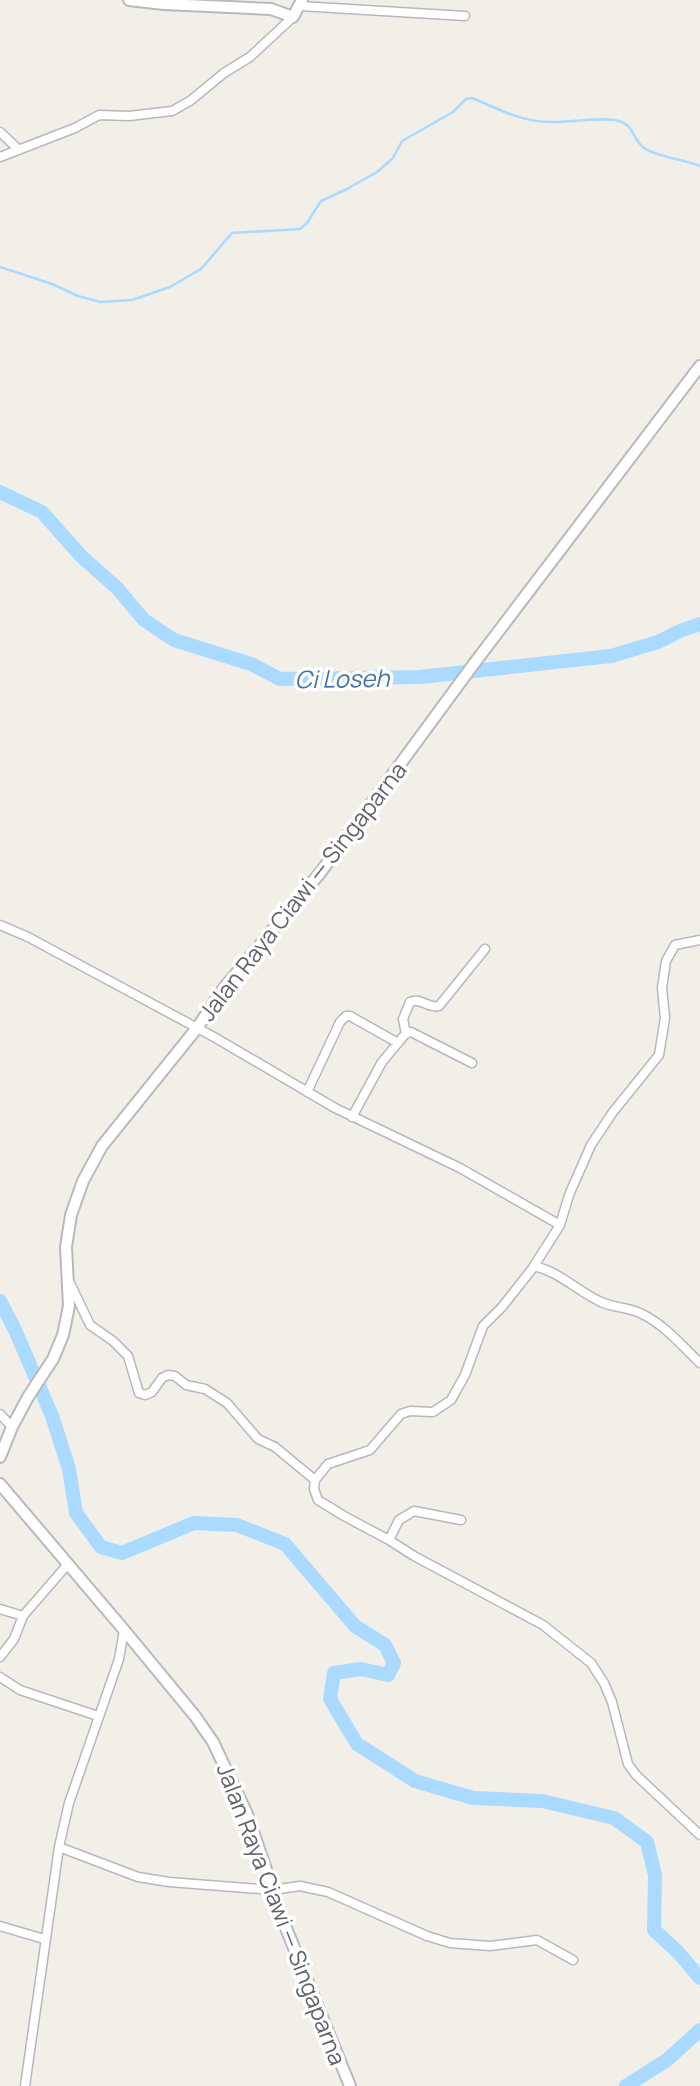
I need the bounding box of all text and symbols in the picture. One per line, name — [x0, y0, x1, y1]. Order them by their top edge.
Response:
water label: Ci Loseh — [294, 661, 390, 695]
street label: Jalan Raya Ciawi — Singaparna — [191, 755, 413, 1027]
street label: Jalan Raya Ciawi — Singaparna — [210, 1759, 354, 2069]

